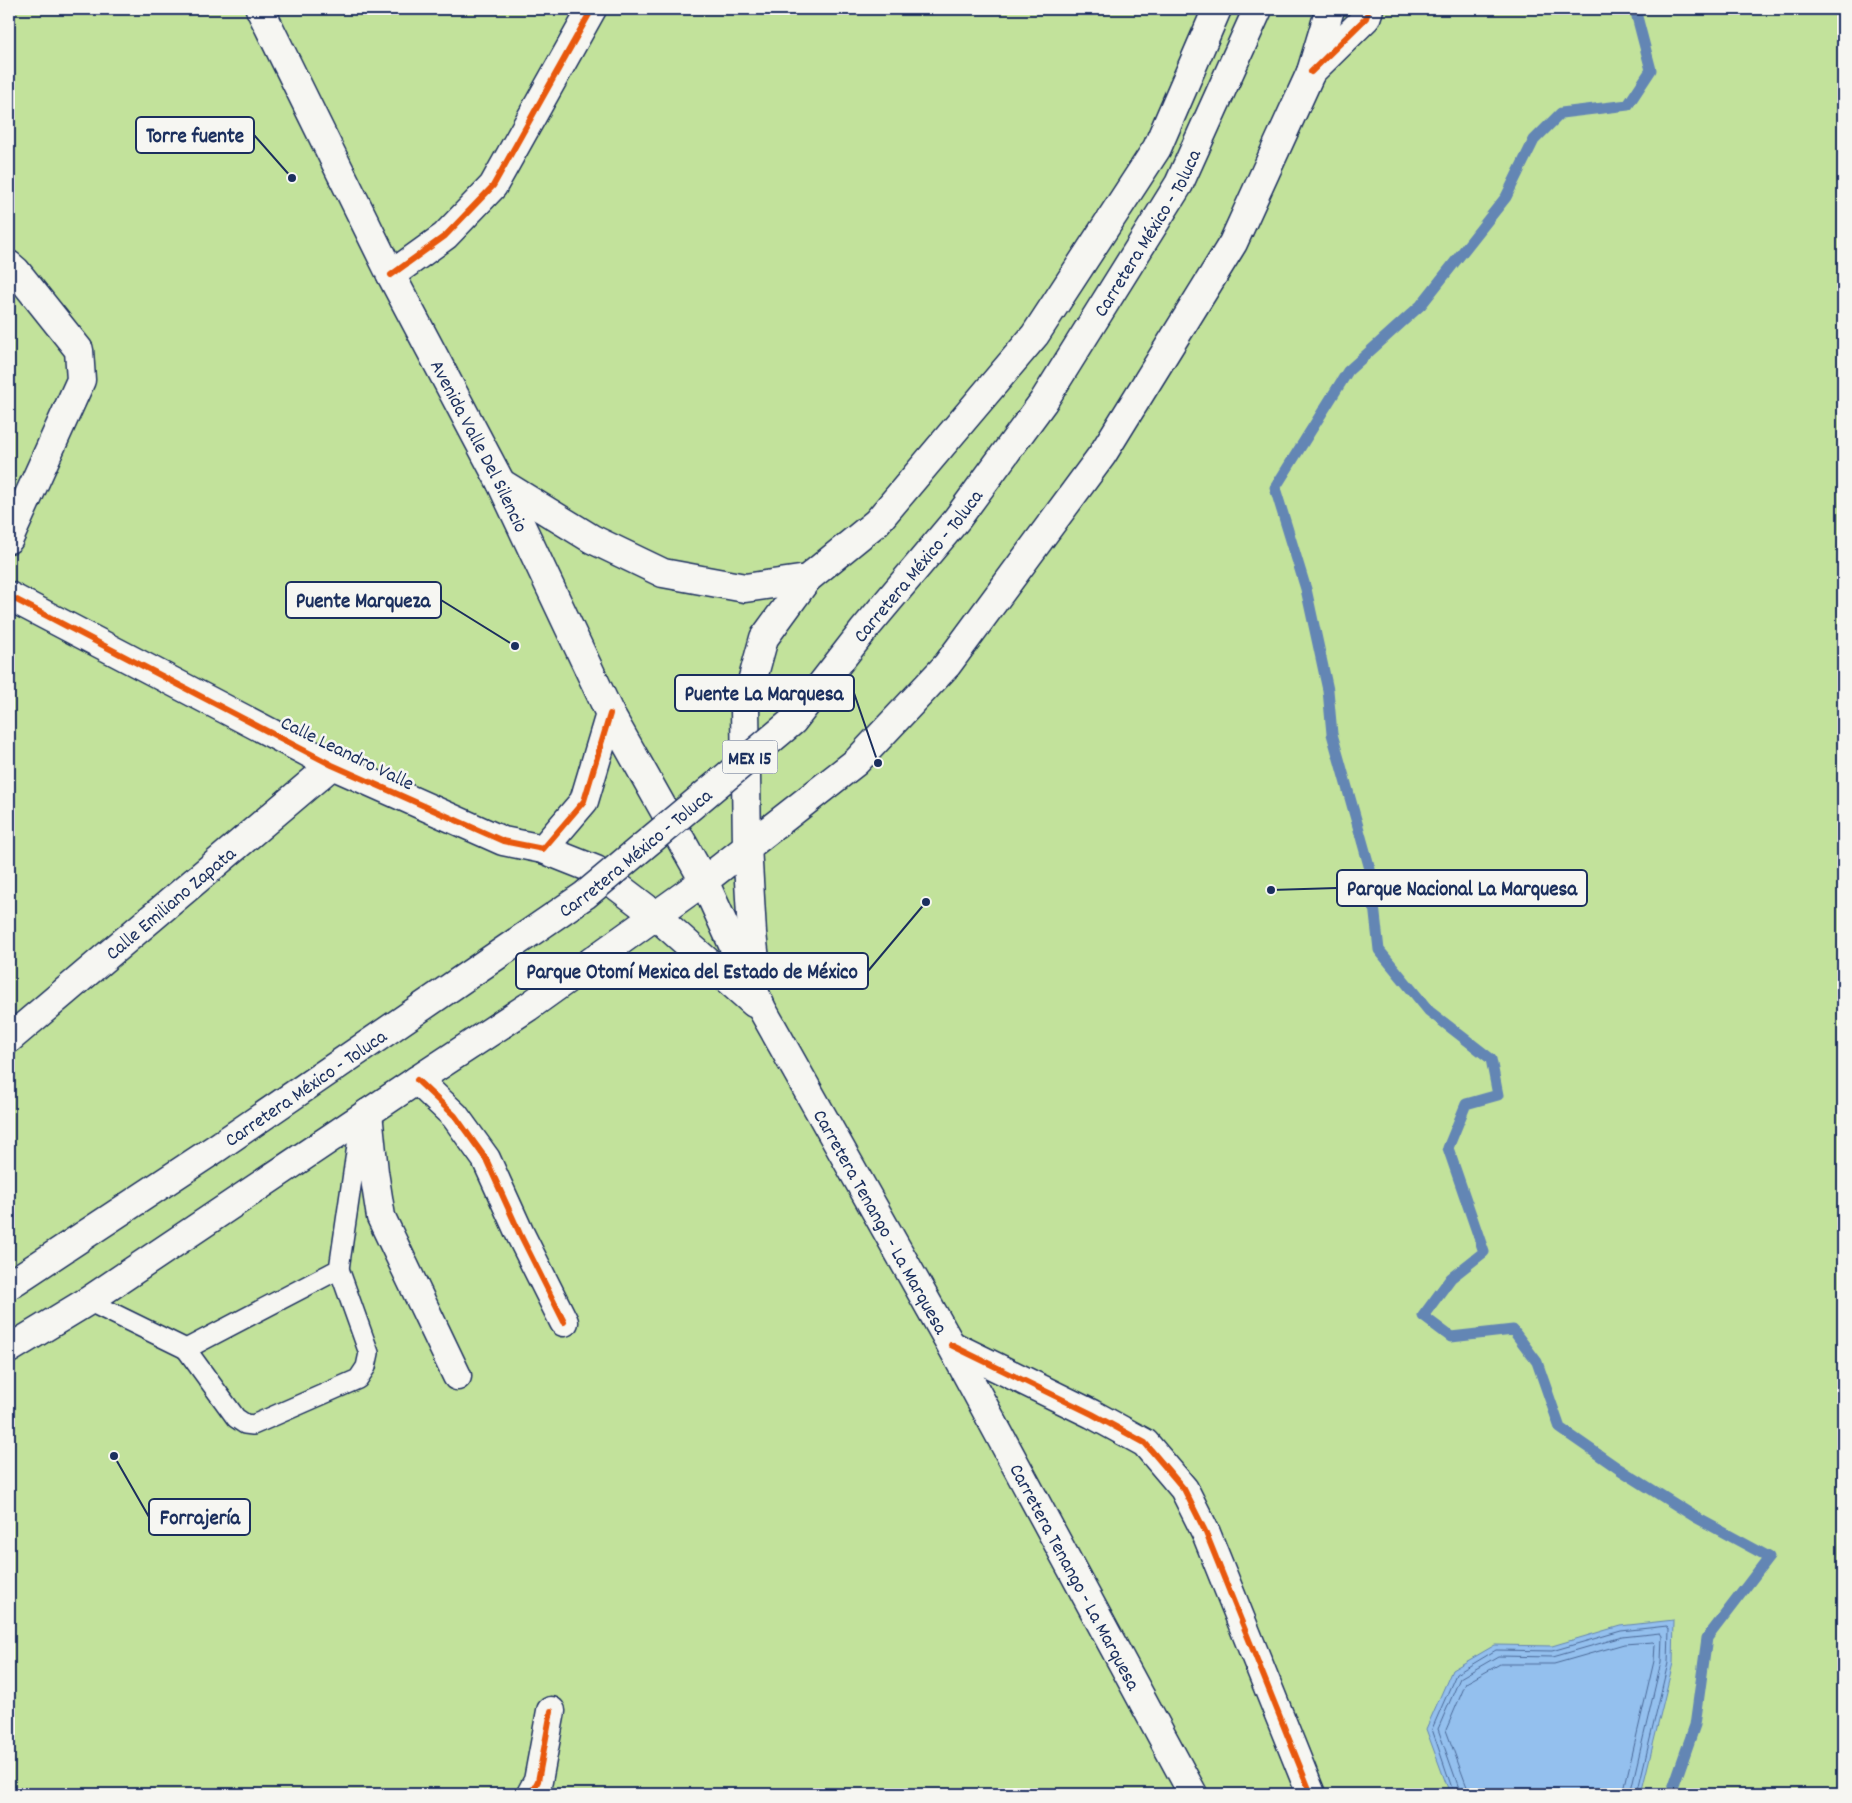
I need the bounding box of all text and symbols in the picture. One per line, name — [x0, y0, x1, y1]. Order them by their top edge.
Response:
callout: Torre fuente — [136, 117, 254, 153]
text: Torre fuente — [146, 123, 244, 153]
street label: Carretera México - Toluca — [1088, 145, 1210, 323]
street label: Avenida Valle Del Silencio — [421, 356, 533, 538]
street label: Carretera México - Toluca — [848, 484, 991, 650]
callout: Puente Marqueza — [286, 582, 441, 618]
text: Puente Marqueza — [296, 588, 432, 618]
callout: Puente La Marquesa — [675, 675, 854, 711]
text: Puente La Marquesa — [685, 681, 845, 711]
street label: Calle Leandro Valle — [275, 710, 418, 799]
road number: MEX 15 — [722, 740, 778, 774]
street label: Carretera México - Toluca — [554, 783, 720, 926]
street label: Calle Emiliano Zapata — [101, 841, 243, 968]
callout: Parque Nacional La Marquesa — [1337, 870, 1587, 906]
text: Parque Nacional La Marquesa — [1347, 876, 1578, 906]
callout: Parque Otomí Mexica del Estado de México — [516, 953, 868, 989]
text: Parque Otomí Mexica del Estado de México — [526, 959, 858, 989]
street label: Carretera México - Toluca — [220, 1024, 394, 1155]
street label: Carretera Tenango - La Marquesa — [804, 1105, 953, 1341]
street label: Carretera Tenango - La Marquesa — [1001, 1460, 1146, 1697]
callout: Forrajería — [149, 1499, 250, 1535]
text: Forrajería — [160, 1505, 241, 1535]

